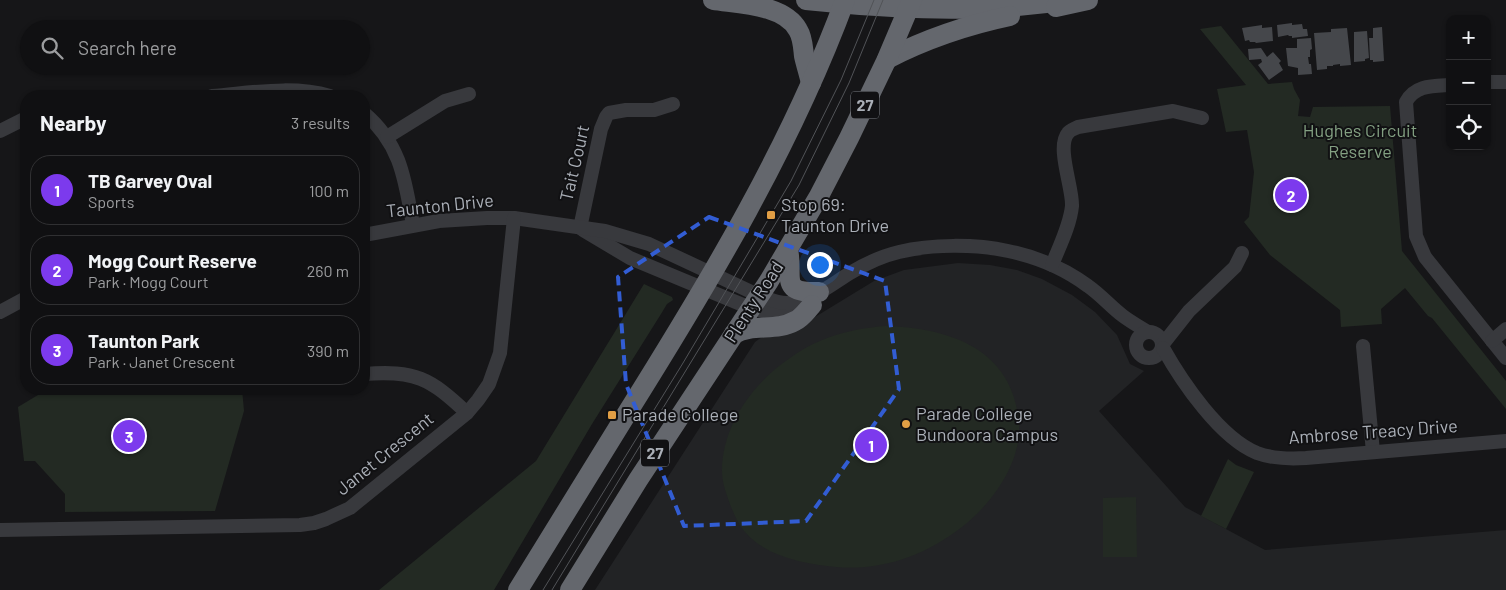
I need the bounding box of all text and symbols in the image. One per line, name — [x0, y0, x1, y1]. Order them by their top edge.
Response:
map controls — [1446, 15, 1491, 150]
button: + — [1446, 15, 1491, 60]
search box — [20, 20, 370, 75]
icon: search — [38, 34, 66, 62]
text: Search here — [78, 36, 177, 59]
button: − — [1446, 60, 1491, 105]
road number: 27 — [851, 92, 879, 118]
button: locate — [1446, 105, 1491, 150]
text: Nearby — [40, 110, 106, 135]
text: 3 results — [291, 113, 350, 132]
park label: Hughes Circuit Reserve — [1303, 119, 1417, 162]
street label: Tait Court — [555, 122, 593, 203]
text: TB Garvey Oval — [88, 169, 212, 192]
pin: 2 — [1275, 176, 1307, 214]
text: 1 — [54, 181, 60, 200]
text: 100 m — [309, 181, 349, 200]
street label: Taunton Drive — [385, 188, 495, 222]
text: Sports — [88, 192, 134, 211]
place label: Stop 69: Taunton Drive — [781, 193, 889, 236]
marker: Stop 69: Taunton Drive — [765, 209, 777, 221]
text: Mogg Court Reserve — [88, 249, 257, 272]
your location — [807, 252, 833, 278]
street label: Plenty Road — [719, 257, 788, 346]
text: 2 — [53, 261, 61, 280]
text: 260 m — [307, 261, 349, 280]
text: Park · Mogg Court — [88, 272, 209, 291]
text: Taunton Park — [88, 329, 200, 352]
text: 3 — [53, 341, 61, 360]
text: 390 m — [307, 341, 349, 360]
text: Park · Janet Crescent — [88, 352, 235, 371]
place label: Parade College Bundoora Campus — [916, 402, 1058, 445]
place label: Parade College — [622, 403, 738, 425]
street label: Janet Crescent — [331, 407, 438, 499]
marker: Parade College — [606, 409, 618, 421]
street label: Ambrose Treacy Drive — [1288, 414, 1458, 448]
pin: 3 — [113, 417, 145, 455]
marker: Parade College Bundoora Campus — [900, 418, 912, 430]
pin: 1 — [855, 426, 887, 464]
road number: 27 — [641, 439, 669, 466]

